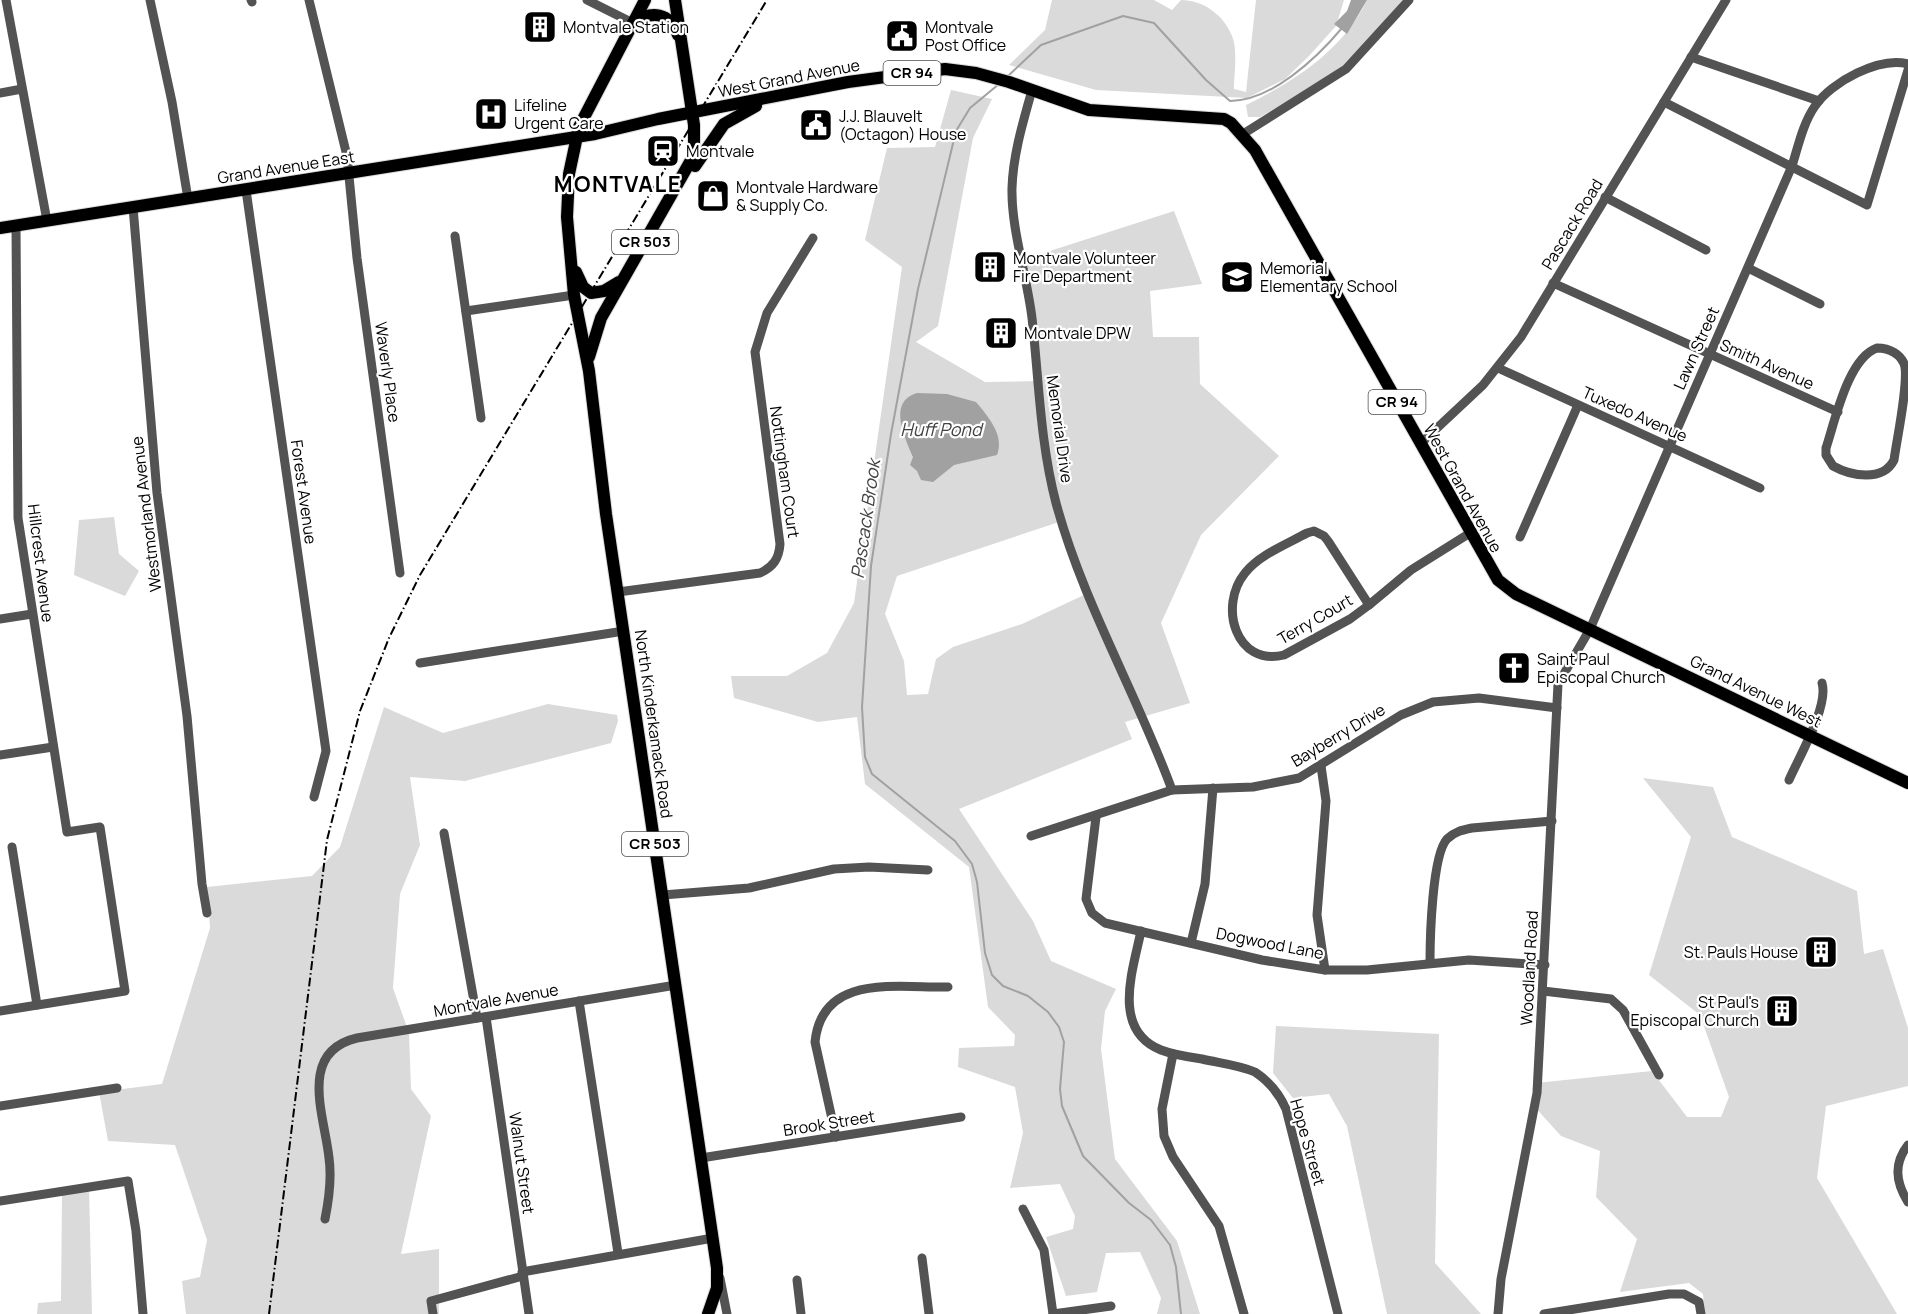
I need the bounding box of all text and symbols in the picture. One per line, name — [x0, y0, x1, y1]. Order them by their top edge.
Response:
building icon: Montvale Station — [522, 9, 558, 45]
place label: Montvale Station — [563, 16, 689, 38]
place label: Montvale Post Office — [925, 16, 1006, 56]
public building icon: Montvale Post Office — [884, 18, 920, 54]
street label: West Grand Avenue — [716, 53, 862, 103]
road number: CR 94 — [884, 61, 940, 85]
place label: Lifeline Urgent Care — [514, 94, 604, 134]
hospital icon: Lifeline Urgent Care — [473, 96, 509, 132]
place label: J.J. Blauvelt (Octagon) House — [839, 105, 966, 145]
public building icon: J.J. Blauvelt (Octagon) House — [798, 107, 834, 143]
station icon: Montvale — [645, 133, 681, 169]
place label: Montvale — [686, 140, 754, 162]
street label: Grand Avenue East — [216, 145, 356, 189]
district label: MONTVALE — [554, 169, 682, 199]
street label: Pascack Road — [1536, 175, 1608, 273]
place label: Montvale Hardware & Supply Co. — [736, 176, 878, 216]
shop icon: Montvale Hardware & Supply Co. — [695, 178, 731, 214]
road number: CR 503 — [612, 230, 678, 254]
place label: Montvale Volunteer Fire Department — [1013, 247, 1156, 287]
building icon: Montvale Volunteer Fire Department — [972, 249, 1008, 285]
place label: Memorial Elementary School — [1260, 257, 1398, 297]
school or university icon: Memorial Elementary School — [1219, 259, 1255, 295]
street label: Lawn Street — [1668, 303, 1724, 393]
building icon: Montvale DPW — [983, 315, 1019, 351]
street label: Waverly Place — [370, 320, 406, 424]
place label: Montvale DPW — [1024, 322, 1131, 344]
street label: Smith Avenue — [1716, 333, 1818, 395]
street label: Memorial Drive — [1042, 374, 1078, 484]
street label: Tuxedo Avenue — [1579, 381, 1691, 447]
road number: CR 94 — [1368, 390, 1426, 414]
street label: Nottingham Court — [765, 405, 805, 539]
water label: Huff Pond — [900, 417, 984, 441]
street label: West Grand Avenue — [1418, 420, 1508, 556]
street label: Westmorland Avenue — [126, 435, 166, 593]
street label: Forest Avenue — [286, 438, 322, 546]
water label: Pascack Brook — [845, 455, 886, 580]
street label: Hillcrest Avenue — [23, 503, 59, 623]
street label: Terry Court — [1273, 589, 1357, 649]
street label: North Kinderkamack Road — [630, 629, 678, 819]
place label: Saint Paul Episcopal Church — [1537, 648, 1666, 688]
church icon: Saint Paul Episcopal Church — [1496, 650, 1532, 686]
street label: Grand Avenue West — [1687, 650, 1825, 732]
street label: Bayberry Drive — [1287, 698, 1389, 772]
road number: CR 503 — [622, 832, 688, 856]
street label: Woodland Road — [1515, 910, 1543, 1026]
street label: Dogwood Lane — [1214, 922, 1326, 964]
building icon: St. Pauls House — [1803, 934, 1839, 970]
place label: St. Pauls House — [1684, 941, 1798, 963]
street label: Montvale Avenue — [432, 978, 560, 1022]
place label: St Paul's Episcopal Church — [1630, 991, 1759, 1031]
building icon: St Paul's Episcopal Church — [1764, 993, 1800, 1029]
street label: Hope Street — [1285, 1096, 1331, 1188]
street label: Brook Street — [782, 1105, 876, 1141]
street label: Walnut Street — [504, 1111, 540, 1215]

